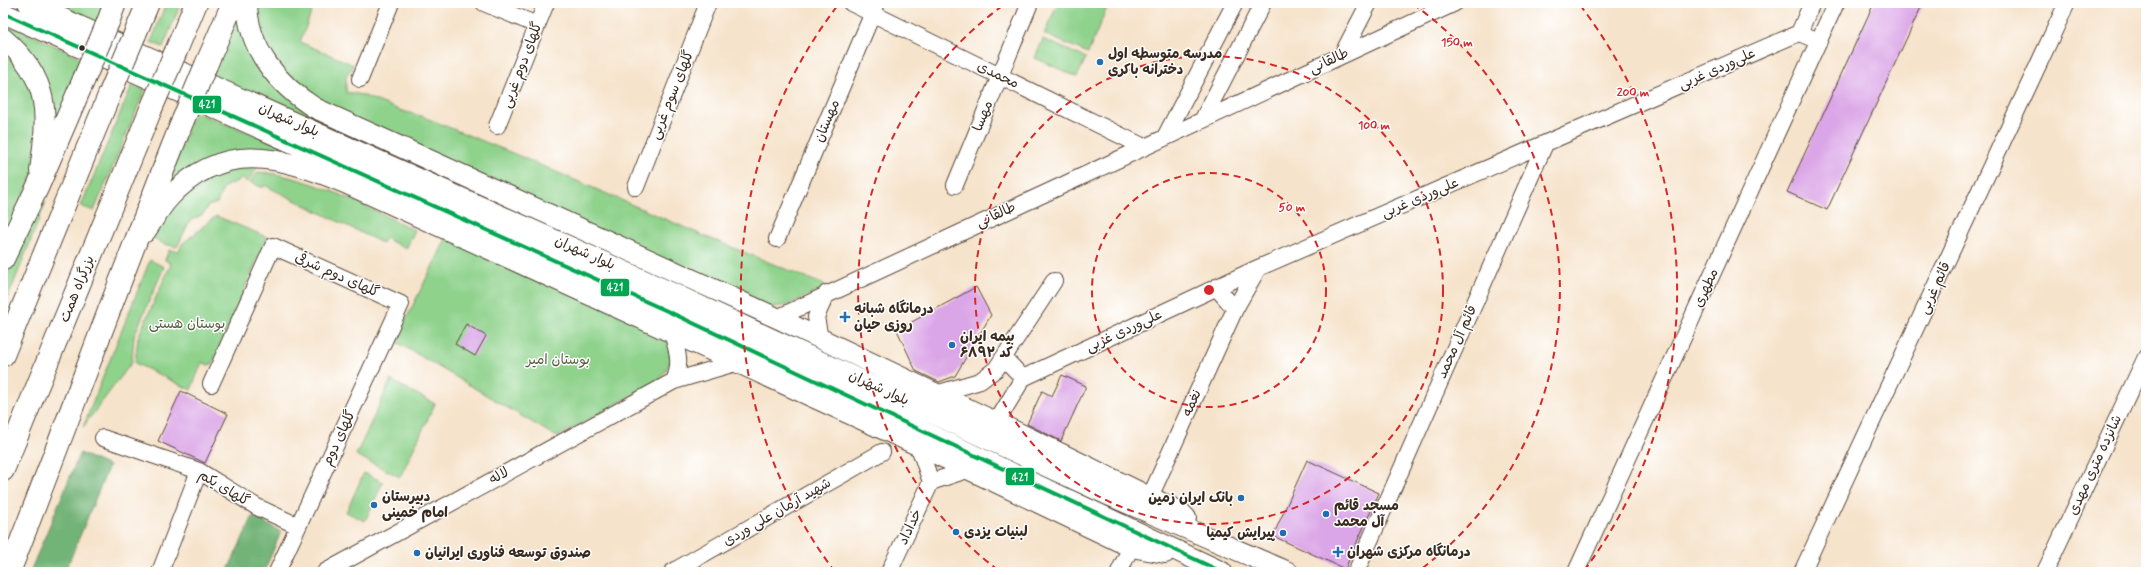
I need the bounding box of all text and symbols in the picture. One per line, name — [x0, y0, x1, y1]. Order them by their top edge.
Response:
street label: گلهای دوم غربی — [497, 19, 548, 111]
text: 150 m — [1441, 35, 1473, 51]
unlabelled marker — [77, 43, 87, 53]
street label: طالقانی — [1306, 44, 1352, 78]
street label: علی‌وردی غربی — [1676, 44, 1758, 94]
place label: مدرسه متوسطه اول دخترانه باکری — [1108, 45, 1222, 79]
street label: گلهای سوم غربی — [646, 48, 700, 143]
street label: محمدی — [974, 57, 1022, 93]
marker: مدرسه متوسطه اول دخترانه باکری — [1095, 57, 1105, 67]
text: 200 m — [1617, 85, 1650, 101]
line badge: 421 — [192, 95, 222, 114]
street label: مهستان — [810, 97, 844, 145]
text: 421 — [199, 98, 215, 112]
street label: مهسا — [969, 98, 997, 134]
street label: بلوار شهران — [256, 99, 322, 141]
text: 100 m — [1358, 118, 1391, 134]
street label: علی‌وردی غربی — [1379, 174, 1461, 222]
street label: طالقانی — [973, 198, 1019, 232]
text: 50 m — [1279, 200, 1306, 216]
street label: بلوار شهران — [552, 232, 618, 274]
street label: گلهای دوم شرقی — [291, 248, 382, 303]
street label: بزرگراه همت — [55, 253, 99, 325]
street label: قائم غربی — [1915, 259, 1956, 317]
street label: مطهری — [1689, 266, 1723, 310]
line badge: 421 — [600, 278, 630, 297]
text: 421 — [607, 281, 623, 295]
centre of rings — [1202, 283, 1216, 297]
place label: درمانگاه شبانه روزی حیان — [854, 299, 934, 334]
street label: قائم آل محمد — [1433, 302, 1482, 382]
street label: علی‌وردی غربی — [1083, 305, 1165, 357]
marker: درمانگاه شبانه روزی حیان — [839, 311, 851, 323]
park label: بوستان هستی — [149, 315, 225, 333]
place label: بیمه ایران کد ۶۸۹۲ — [960, 328, 1015, 362]
marker: بیمه ایران کد ۶۸۹۲ — [947, 340, 957, 350]
park label: بوستان امیر — [525, 351, 590, 369]
street label: بلوار شهران — [846, 366, 912, 410]
street label: نغمه — [1178, 387, 1206, 419]
street label: گلهای دوم — [318, 407, 361, 469]
street label: شانزده متری مهدی — [2064, 412, 2126, 518]
street label: لاله — [486, 463, 512, 489]
street label: گلهای یکم — [195, 466, 253, 511]
line badge: 421 — [1005, 467, 1035, 486]
text: 421 — [1012, 471, 1028, 485]
street label: شهید آرمان علی وردی — [720, 474, 834, 550]
place label: دبیرستان امام خمینی — [382, 488, 448, 523]
place label: بانک ایران زمین — [1148, 489, 1233, 507]
marker: بانک ایران زمین — [1236, 493, 1246, 503]
place label: مسجد قائم آل محمد — [1334, 497, 1399, 531]
marker: دبیرستان امام خمینی — [369, 500, 379, 510]
street label: خداداد — [894, 506, 926, 548]
marker: مسجد قائم آل محمد — [1321, 509, 1331, 519]
place label: لبنیات یزدی — [964, 523, 1028, 541]
place label: پیرایش کیمیا — [1206, 524, 1275, 542]
marker: لبنیات یزدی — [951, 527, 961, 537]
marker: پیرایش کیمیا — [1278, 528, 1288, 538]
place label: درمانگاه مرکزی شهران — [1347, 542, 1471, 561]
place label: صندوق توسعه فناوری ایرانیان — [425, 544, 591, 562]
marker: درمانگاه مرکزی شهران — [1332, 546, 1344, 558]
marker: صندوق توسعه فناوری ایرانیان — [412, 548, 422, 558]

